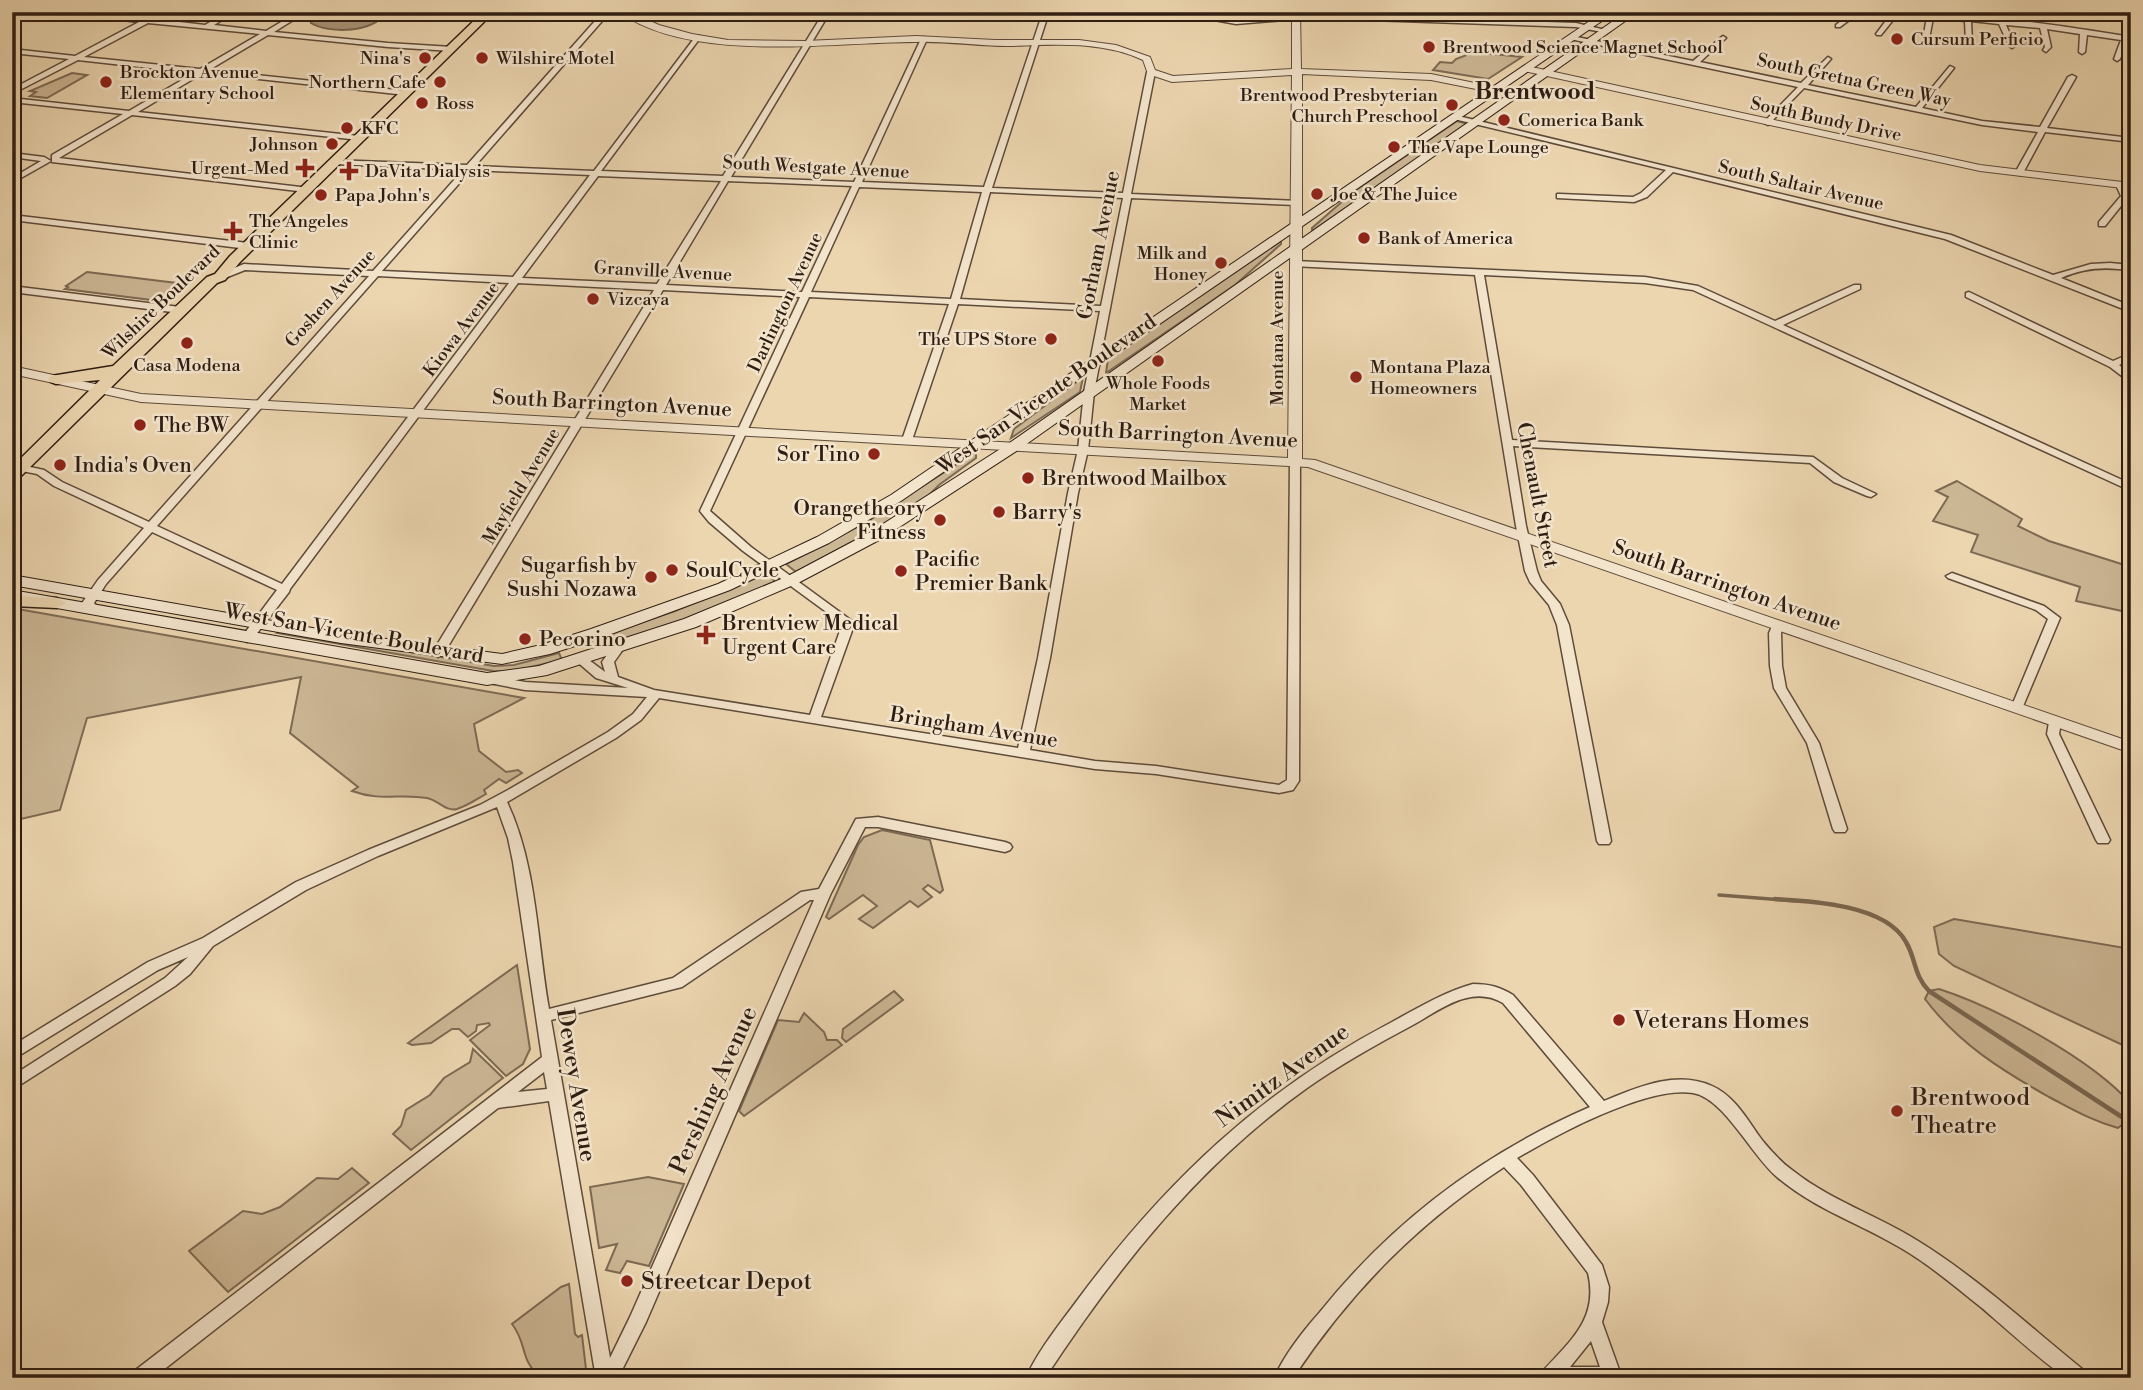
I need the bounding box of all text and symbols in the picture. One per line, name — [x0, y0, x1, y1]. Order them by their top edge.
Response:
place label: Cursum Perficio — [1911, 28, 2044, 51]
marker: Cursum Perficio — [1889, 31, 1905, 47]
place label: Brentwood Science Magnet School — [1442, 36, 1723, 59]
marker: Brentwood Science Magnet School — [1421, 39, 1437, 55]
place label: Nina's — [360, 47, 411, 70]
place label: Wilshire Motel — [495, 47, 615, 70]
street label: South Gretna Green Way — [1755, 49, 1953, 112]
marker: Nina's — [417, 50, 433, 66]
marker: Wilshire Motel — [474, 50, 490, 66]
place label: Brockton Avenue Elementary School — [119, 61, 275, 105]
place label: Northern Cafe — [309, 71, 426, 94]
marker: Brockton Avenue Elementary School — [98, 74, 114, 90]
marker: Northern Cafe — [432, 74, 448, 90]
district label: Brentwood — [1475, 78, 1596, 106]
place label: Brentwood Presbyterian Church Preschool — [1239, 84, 1439, 128]
place label: Ross — [436, 92, 474, 115]
street label: South Bundy Drive — [1748, 92, 1904, 147]
marker: Ross — [414, 95, 430, 111]
marker: Brentwood Presbyterian Church Preschool — [1444, 97, 1460, 113]
place label: Comerica Bank — [1518, 109, 1645, 132]
marker: Comerica Bank — [1496, 112, 1512, 128]
place label: KFC — [361, 117, 398, 140]
marker: KFC — [339, 120, 355, 136]
place label: Johnson — [249, 133, 318, 156]
marker: Johnson — [324, 136, 340, 152]
place label: The Vape Lounge — [1408, 136, 1549, 159]
marker: The Vape Lounge — [1386, 139, 1402, 155]
street label: South Westgate Avenue — [722, 151, 910, 184]
street label: South Saltair Avenue — [1716, 155, 1886, 216]
place label: Urgent-Med — [191, 157, 290, 180]
marker: Urgent-Med — [295, 158, 315, 178]
place label: DaVita Dialysis — [365, 160, 490, 183]
marker: DaVita Dialysis — [339, 161, 359, 181]
street label: Gorham Avenue — [1072, 169, 1126, 322]
place label: Joe & The Juice — [1330, 183, 1458, 206]
place label: Papa John's — [335, 184, 430, 207]
marker: Joe & The Juice — [1309, 186, 1325, 202]
marker: Papa John's — [313, 187, 329, 203]
place label: The Angeles Clinic — [249, 210, 349, 254]
marker: The Angeles Clinic — [223, 221, 243, 241]
place label: Bank of America — [1377, 227, 1514, 250]
street label: Darlington Avenue — [743, 229, 828, 376]
marker: Bank of America — [1356, 230, 1372, 246]
street label: Wilshire Boulevard — [97, 240, 226, 365]
place label: Milk and Honey — [1137, 242, 1208, 286]
street label: Goshen Avenue — [280, 244, 381, 352]
marker: Milk and Honey — [1213, 255, 1229, 271]
street label: Granville Avenue — [593, 256, 733, 287]
street label: Montana Avenue — [1266, 270, 1289, 406]
street label: Kiowa Avenue — [418, 277, 505, 382]
place label: Vizcaya — [606, 288, 670, 311]
marker: Vizcaya — [585, 291, 601, 307]
street label: West San Vicente Boulevard — [931, 309, 1162, 481]
place label: The UPS Store — [918, 328, 1037, 351]
marker: The UPS Store — [1043, 331, 1059, 347]
marker: Casa Modena — [179, 335, 195, 351]
marker: Whole Foods Market — [1150, 353, 1166, 369]
place label: Casa Modena — [133, 354, 242, 377]
place label: Montana Plaza Homeowners — [1370, 356, 1491, 400]
marker: Montana Plaza Homeowners — [1348, 369, 1364, 385]
place label: Whole Foods Market — [1105, 372, 1210, 416]
street label: South Barrington Avenue — [491, 385, 733, 423]
place label: The BW — [154, 413, 230, 439]
street label: South Barrington Avenue — [1057, 416, 1299, 454]
marker: The BW — [132, 417, 148, 433]
street label: Chenault Street — [1510, 420, 1564, 571]
street label: Mayfield Avenue — [477, 424, 565, 549]
place label: Sor Tino — [777, 442, 860, 468]
marker: Sor Tino — [866, 446, 882, 462]
place label: India's Oven — [74, 453, 192, 479]
marker: India's Oven — [52, 457, 68, 473]
place label: Brentwood Mailbox — [1041, 466, 1227, 492]
marker: Brentwood Mailbox — [1020, 470, 1036, 486]
place label: Orangetheory Fitness — [794, 496, 927, 546]
place label: Barry's — [1012, 500, 1082, 526]
marker: Barry's — [991, 504, 1007, 520]
marker: Orangetheory Fitness — [932, 512, 948, 528]
street label: South Barrington Avenue — [1609, 535, 1844, 637]
place label: Pacific Premier Bank — [915, 547, 1048, 597]
place label: Sugarfish by Sushi Nozawa — [507, 553, 638, 603]
place label: SoulCycle — [686, 558, 779, 584]
marker: SoulCycle — [664, 562, 680, 578]
marker: Pacific Premier Bank — [893, 563, 909, 579]
marker: Sugarfish by Sushi Nozawa — [643, 569, 659, 585]
street label: West San Vicente Boulevard — [221, 598, 486, 670]
place label: Brentview Medical Urgent Care — [721, 611, 898, 661]
marker: Brentview Medical Urgent Care — [696, 625, 716, 645]
place label: Pecorino — [539, 627, 626, 653]
marker: Pecorino — [517, 631, 533, 647]
street label: Bringham Avenue — [887, 702, 1060, 754]
street label: Pershing Avenue — [663, 1002, 764, 1179]
street label: Dewey Avenue — [549, 1006, 603, 1164]
place label: Veterans Homes — [1632, 1006, 1809, 1036]
marker: Veterans Homes — [1611, 1012, 1627, 1028]
street label: Nimitz Avenue — [1210, 1017, 1356, 1135]
place label: Brentwood Theatre — [1910, 1083, 2030, 1141]
marker: Brentwood Theatre — [1889, 1103, 1905, 1119]
place label: Streetcar Depot — [641, 1267, 812, 1297]
marker: Streetcar Depot — [619, 1273, 635, 1289]

